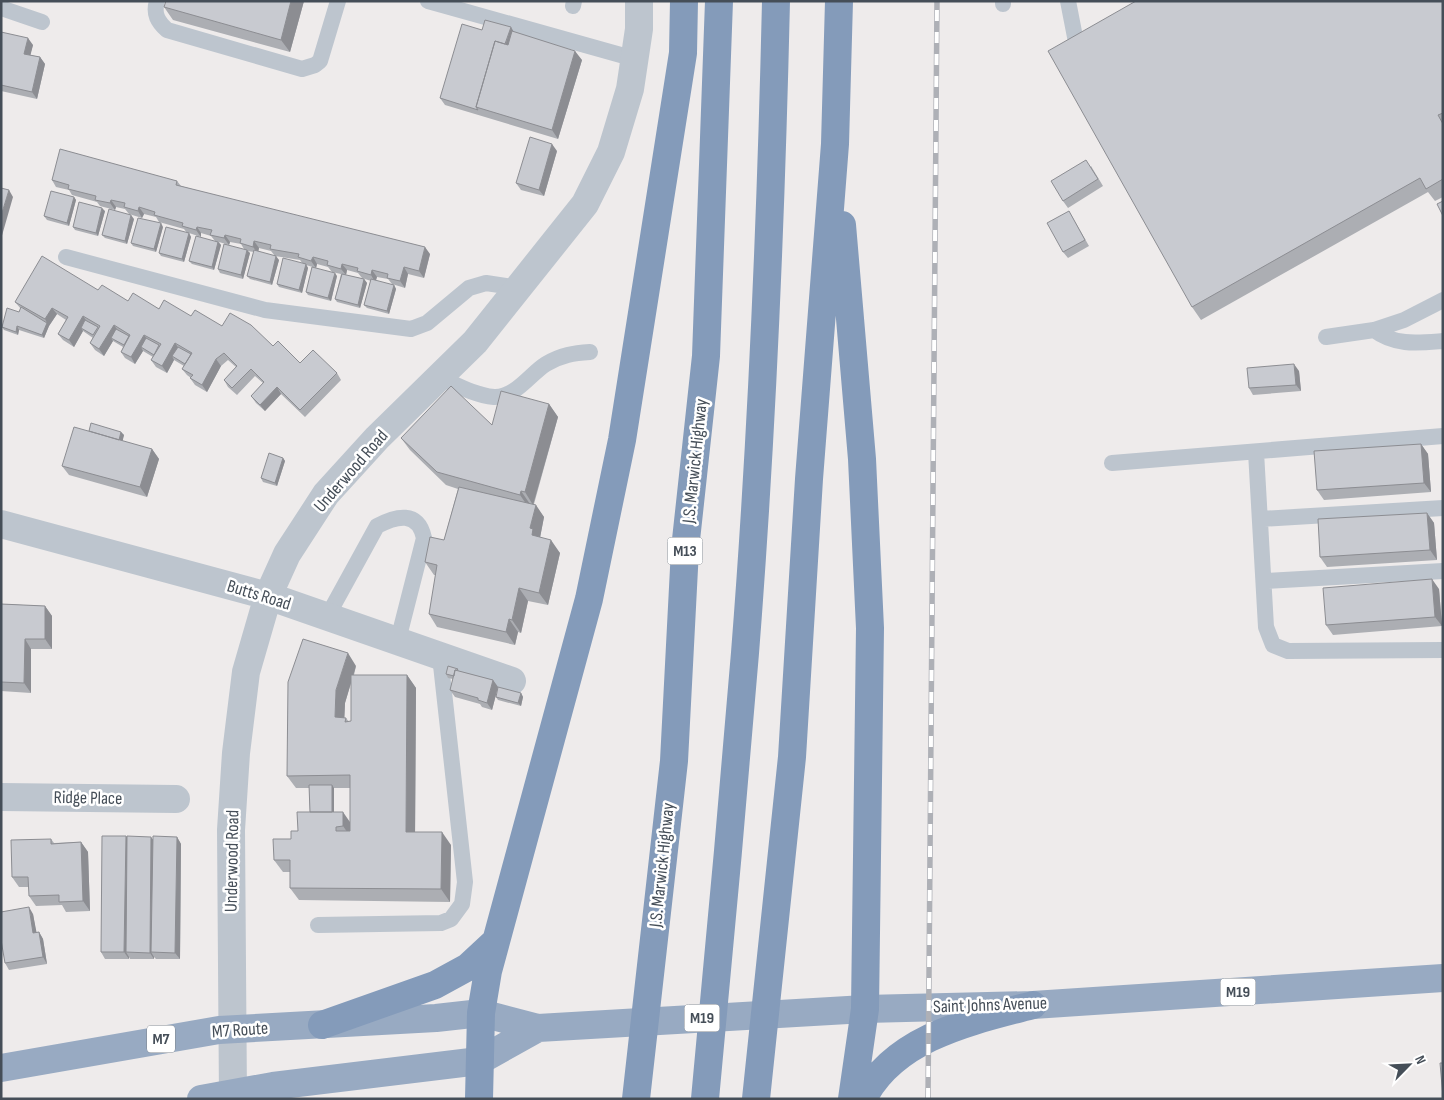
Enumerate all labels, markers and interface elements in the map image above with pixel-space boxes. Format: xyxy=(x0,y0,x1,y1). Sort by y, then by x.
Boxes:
street label: J.S. Marwick Highway xyxy=(678,398,712,525)
street label: Underwood Road xyxy=(310,426,392,516)
road number: M13 xyxy=(668,538,702,564)
street label: Butts Road xyxy=(225,575,293,615)
street label: Ridge Place xyxy=(54,787,122,809)
street label: J.S. Marwick Highway xyxy=(645,802,679,929)
street label: Underwood Road xyxy=(221,810,243,912)
road number: M19 xyxy=(1220,979,1256,1006)
street label: Saint Johns Avenue xyxy=(933,993,1047,1017)
road number: M19 xyxy=(684,1004,720,1032)
street label: M7 Route xyxy=(211,1018,269,1042)
road number: M7 xyxy=(147,1026,175,1052)
north arrow xyxy=(1384,1040,1434,1090)
text: N xyxy=(1411,1053,1430,1067)

